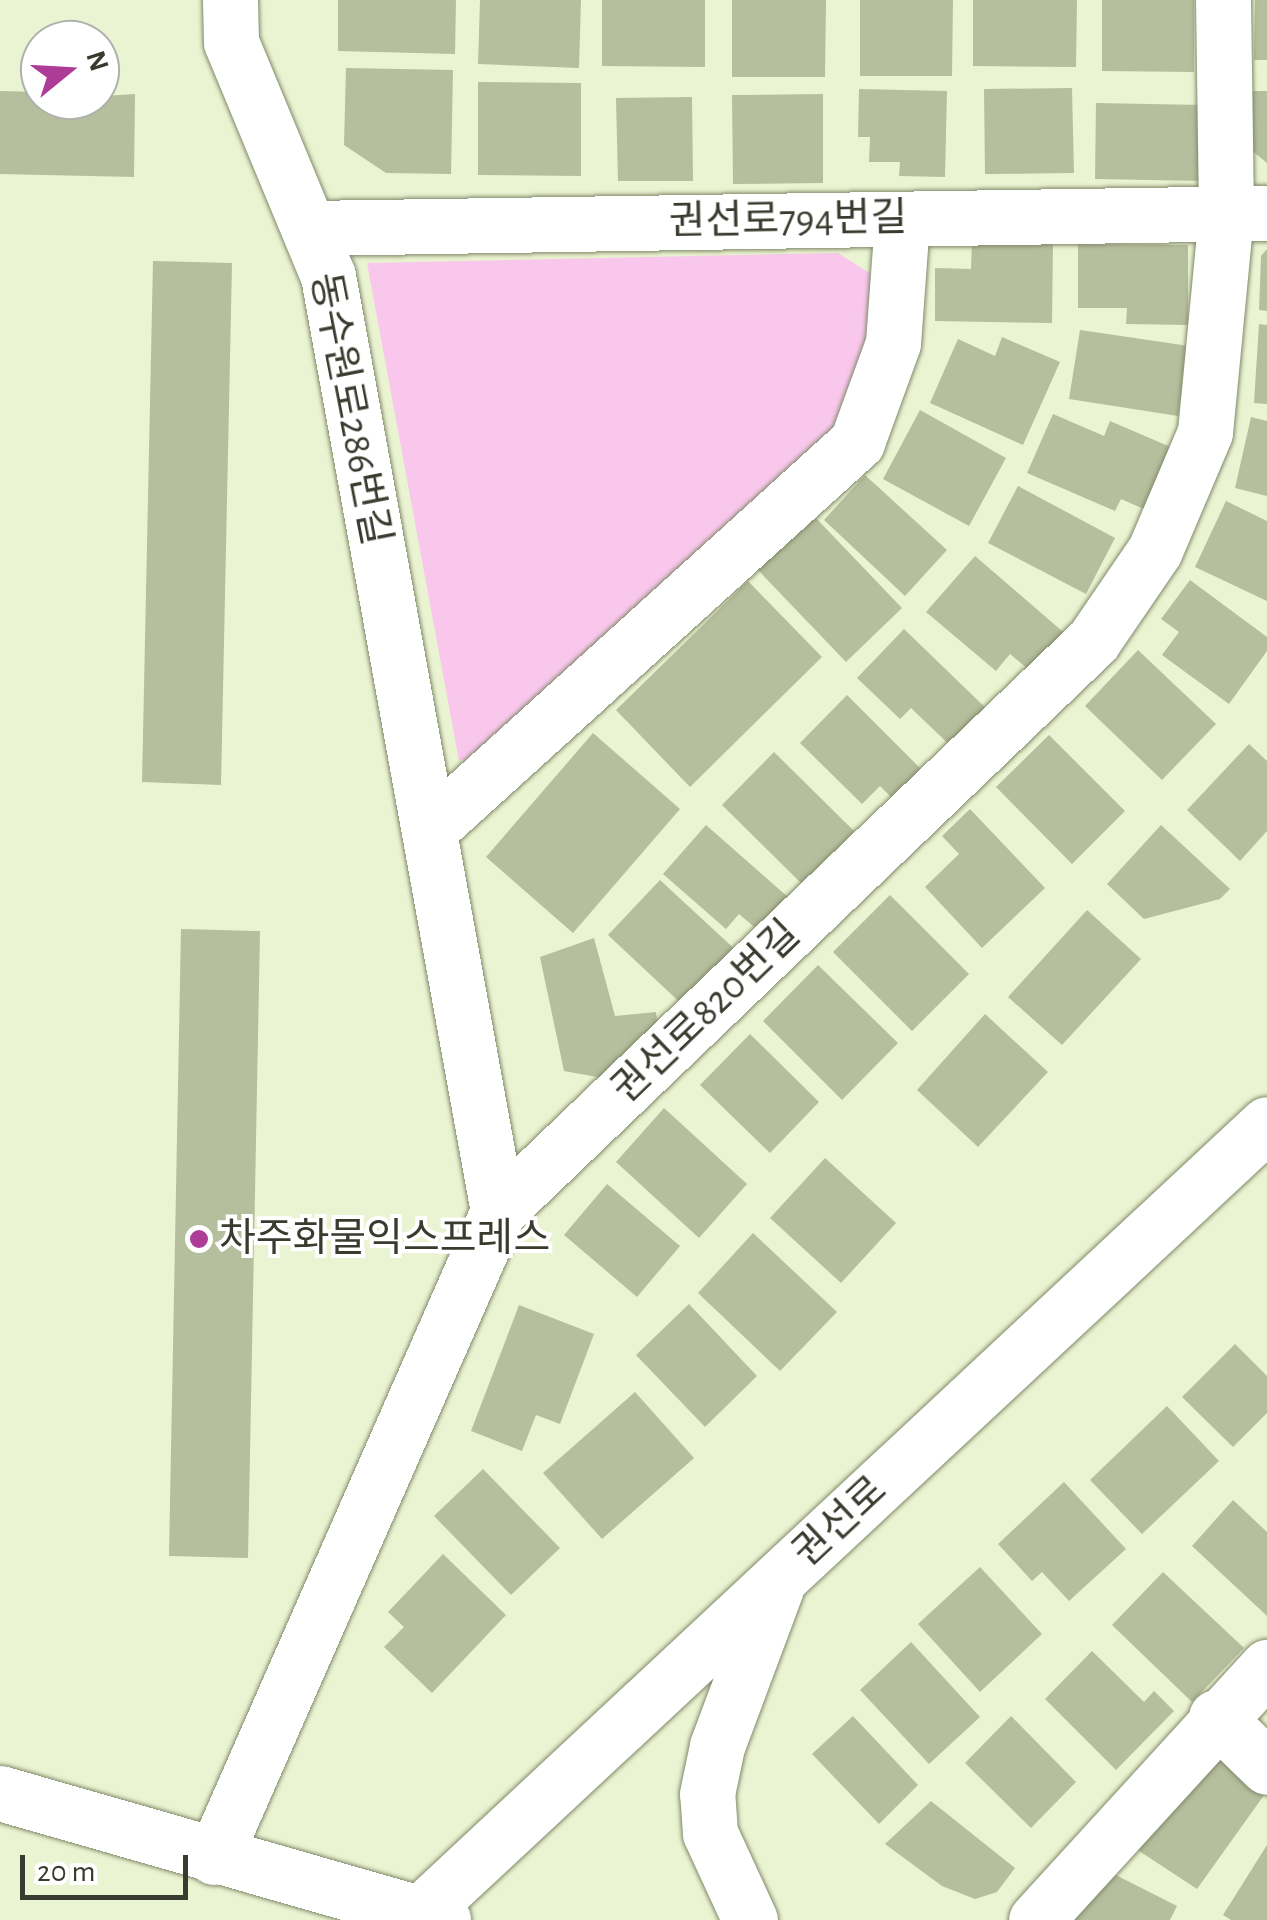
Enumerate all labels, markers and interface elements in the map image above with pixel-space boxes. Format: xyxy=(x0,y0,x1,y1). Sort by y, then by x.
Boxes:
north arrow xyxy=(20,20,120,120)
text: N xyxy=(80,48,113,75)
street label: 권선로794번길 xyxy=(668,194,908,246)
street label: 동수원로286번길 xyxy=(300,269,400,549)
street label: 권선로820번길 xyxy=(602,911,810,1113)
place label: 차주화물익스프레스 xyxy=(219,1215,550,1263)
marker: 차주화물익스프레스 xyxy=(188,1228,210,1250)
street label: 권선로 xyxy=(783,1467,897,1577)
scale bar xyxy=(25,1835,192,1897)
text: 20 m xyxy=(37,1857,95,1887)

